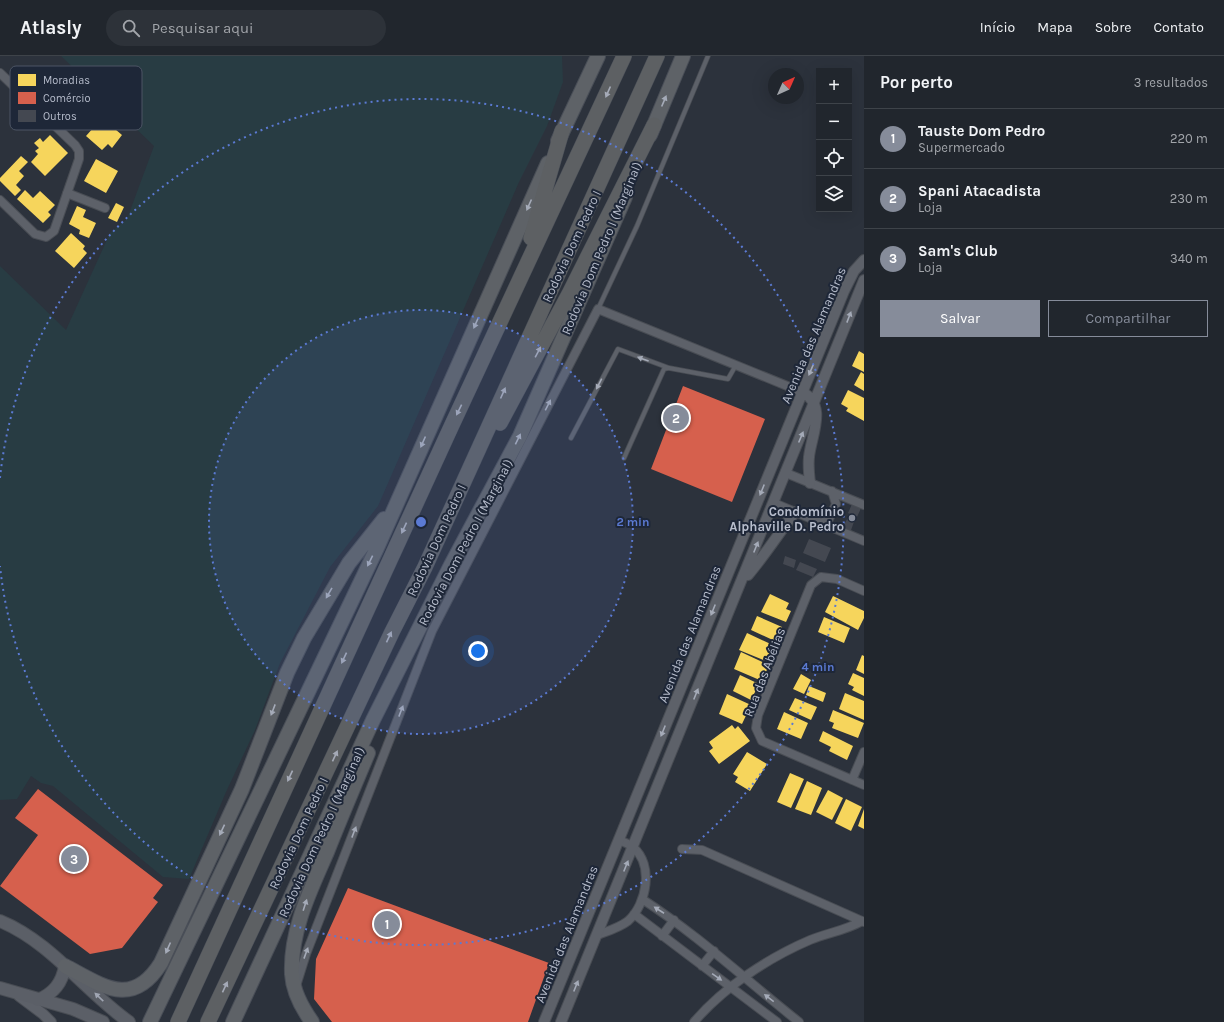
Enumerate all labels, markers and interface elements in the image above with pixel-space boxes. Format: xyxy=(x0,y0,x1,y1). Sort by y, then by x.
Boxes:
search box xyxy=(106,10,386,46)
text: Atlasly xyxy=(20,17,82,39)
icon: search xyxy=(120,17,142,39)
text: Pesquisar aqui xyxy=(152,19,254,37)
text: Início xyxy=(980,19,1015,36)
text: Mapa xyxy=(1037,19,1073,36)
text: Sobre xyxy=(1095,19,1131,36)
text: Contato xyxy=(1153,19,1204,36)
legend xyxy=(10,66,142,130)
north arrow xyxy=(768,68,804,104)
map controls xyxy=(816,68,852,212)
button: + xyxy=(816,68,852,104)
text: Por perto xyxy=(880,72,953,92)
text: Moradias xyxy=(43,74,90,87)
text: 3 resultados xyxy=(1134,75,1208,90)
one-way arrow xyxy=(605,86,611,97)
text: Comércio xyxy=(43,92,91,105)
one-way arrow xyxy=(661,95,667,107)
button: − xyxy=(816,104,852,140)
text: Outros xyxy=(43,110,77,123)
text: Tauste Dom Pedro xyxy=(918,122,1045,140)
text: 1 xyxy=(891,131,895,146)
text: 220 m xyxy=(1170,131,1208,146)
button: locate xyxy=(816,140,852,176)
text: Supermercado xyxy=(918,140,1005,155)
street label: Rodovia Dom Pedro I (Marginal) xyxy=(558,159,645,337)
button: layers xyxy=(816,176,852,212)
text: Spani Atacadista xyxy=(918,182,1041,200)
street label: Rodovia Dom Pedro I xyxy=(539,188,604,304)
text: 2 xyxy=(889,191,897,206)
text: 230 m xyxy=(1170,191,1208,206)
one-way arrow xyxy=(526,199,532,210)
text: Loja xyxy=(918,200,942,215)
text: Sam's Club xyxy=(918,242,998,260)
text: 3 xyxy=(889,251,897,266)
text: 340 m xyxy=(1170,251,1208,266)
text: Loja xyxy=(918,260,942,275)
street label: Avenida das Alamandras xyxy=(778,265,849,406)
button: Salvar xyxy=(880,300,1040,337)
button: Compartilhar xyxy=(1048,300,1208,337)
one-way arrow xyxy=(847,310,853,322)
one-way arrow xyxy=(473,318,479,329)
one-way arrow xyxy=(534,346,541,358)
one-way arrow xyxy=(637,355,649,361)
one-way arrow xyxy=(808,364,814,376)
one-way arrow xyxy=(596,378,603,390)
one-way arrow xyxy=(500,387,506,399)
one-way arrow xyxy=(545,399,551,410)
pin: 2 xyxy=(663,403,689,433)
one-way arrow xyxy=(456,404,462,415)
one-way arrow xyxy=(798,431,804,443)
one-way arrow xyxy=(515,433,521,445)
one-way arrow xyxy=(420,437,426,449)
street label: Rodovia Dom Pedro I (Marginal) xyxy=(415,456,516,628)
street label: Rodovia Dom Pedro I xyxy=(404,482,469,598)
one-way arrow xyxy=(759,485,765,496)
place label: Condomínio Alphaville D. Pedro xyxy=(729,504,844,534)
marker: Condomínio Alphaville D. Pedro xyxy=(847,513,857,523)
centre of rings xyxy=(414,515,428,529)
text: 2 min xyxy=(616,515,650,529)
one-way arrow xyxy=(401,522,407,534)
one-way arrow xyxy=(753,542,759,553)
one-way arrow xyxy=(367,555,373,567)
street label: Avenida das Alamandras xyxy=(655,563,724,705)
one-way arrow xyxy=(326,588,333,599)
one-way arrow xyxy=(709,605,715,617)
street label: Rua das Abélias xyxy=(741,625,788,719)
one-way arrow xyxy=(386,632,392,643)
your location xyxy=(468,641,488,661)
one-way arrow xyxy=(341,653,347,664)
text: 4 min xyxy=(802,660,834,674)
one-way arrow xyxy=(693,688,699,699)
one-way arrow xyxy=(399,704,405,716)
one-way arrow xyxy=(269,705,275,717)
one-way arrow xyxy=(660,725,666,737)
street label: Rodovia Dom Pedro I (Marginal) xyxy=(275,744,367,920)
one-way arrow xyxy=(332,750,338,761)
one-way arrow xyxy=(287,771,293,782)
street label: Rodovia Dom Pedro I xyxy=(265,775,331,891)
one-way arrow xyxy=(219,824,225,836)
one-way arrow xyxy=(352,826,358,838)
pin: 3 xyxy=(61,844,87,874)
one-way arrow xyxy=(623,859,629,871)
street label: Avenida das Alamandras xyxy=(532,863,601,1005)
one-way arrow xyxy=(302,899,308,911)
one-way arrow xyxy=(654,906,664,914)
pin: 1 xyxy=(374,909,400,939)
one-way arrow xyxy=(165,943,171,954)
one-way arrow xyxy=(304,946,310,958)
one-way arrow xyxy=(712,973,723,981)
one-way arrow xyxy=(574,979,580,991)
one-way arrow xyxy=(222,981,228,992)
one-way arrow xyxy=(94,993,104,1002)
one-way arrow xyxy=(763,994,774,1002)

